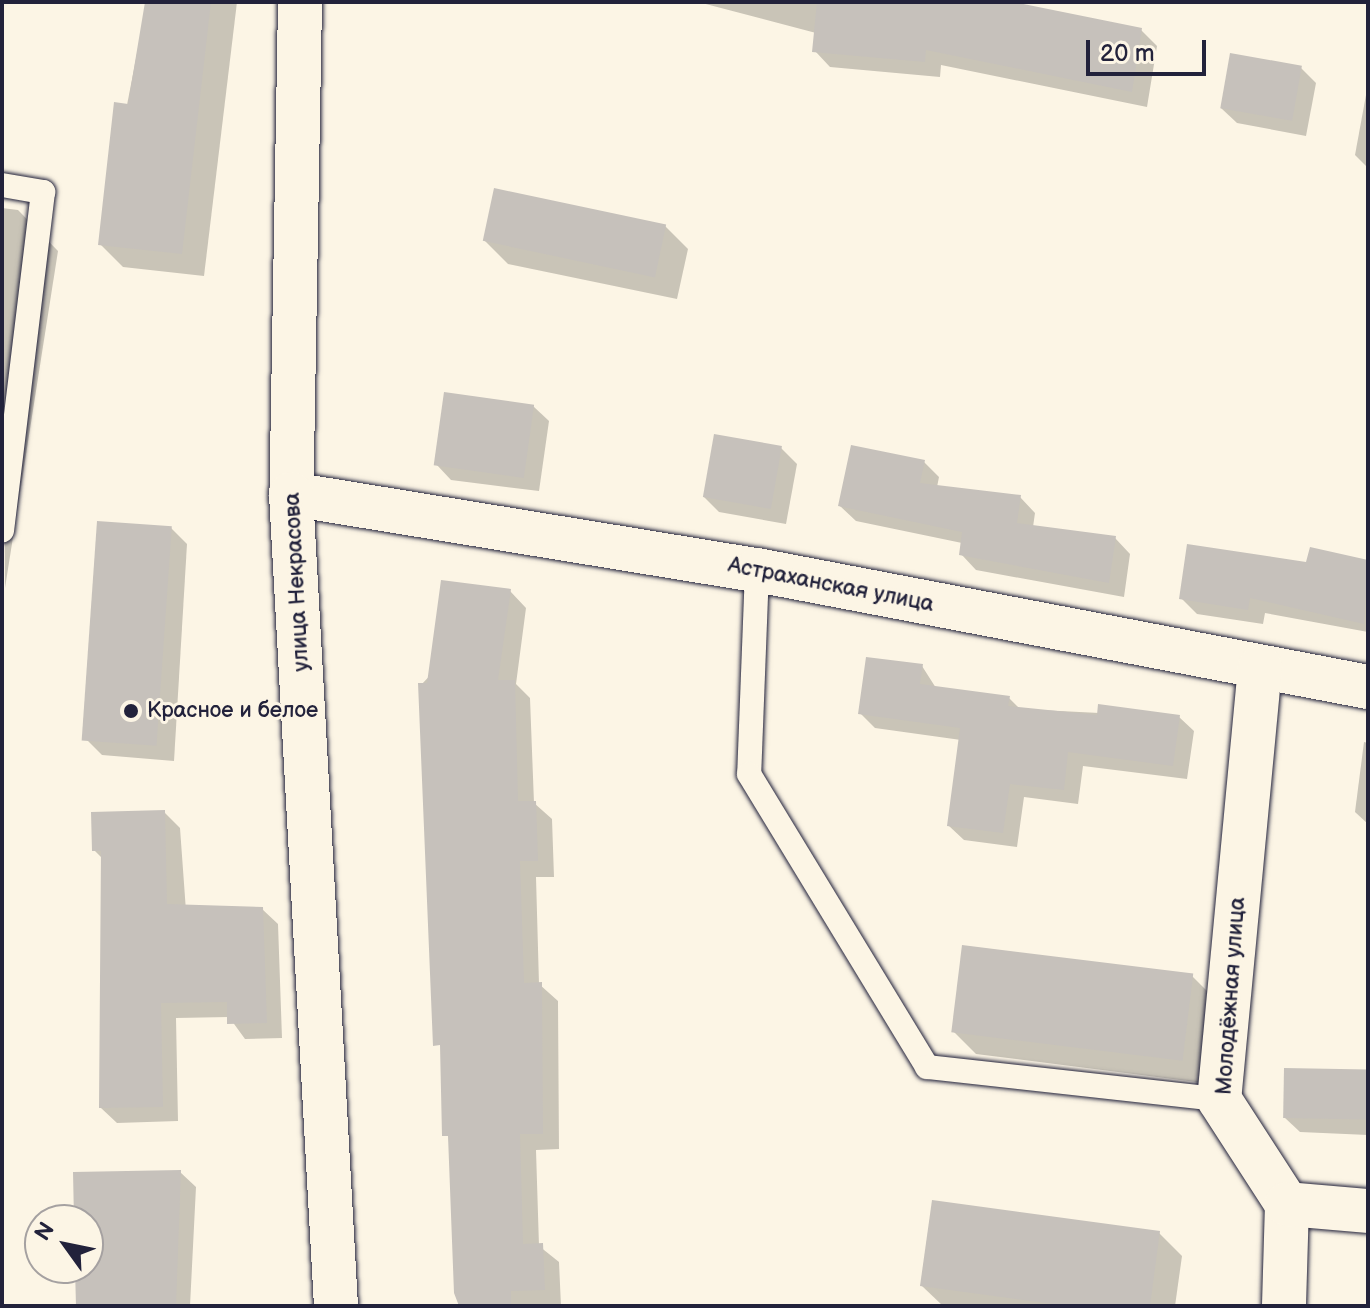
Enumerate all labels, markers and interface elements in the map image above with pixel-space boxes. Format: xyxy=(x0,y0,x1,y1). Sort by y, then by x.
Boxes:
scale bar xyxy=(1090,24,1210,74)
text: 20 m xyxy=(1100,39,1155,68)
street label: улица Некрасова xyxy=(279,492,315,672)
street label: Астраханская улица xyxy=(726,552,936,618)
place label: Красное и белое xyxy=(147,698,318,724)
marker: Красное и белое xyxy=(122,702,140,720)
street label: Молодёжная улица xyxy=(1211,896,1251,1096)
north arrow xyxy=(24,1204,104,1284)
text: N xyxy=(29,1217,61,1246)

